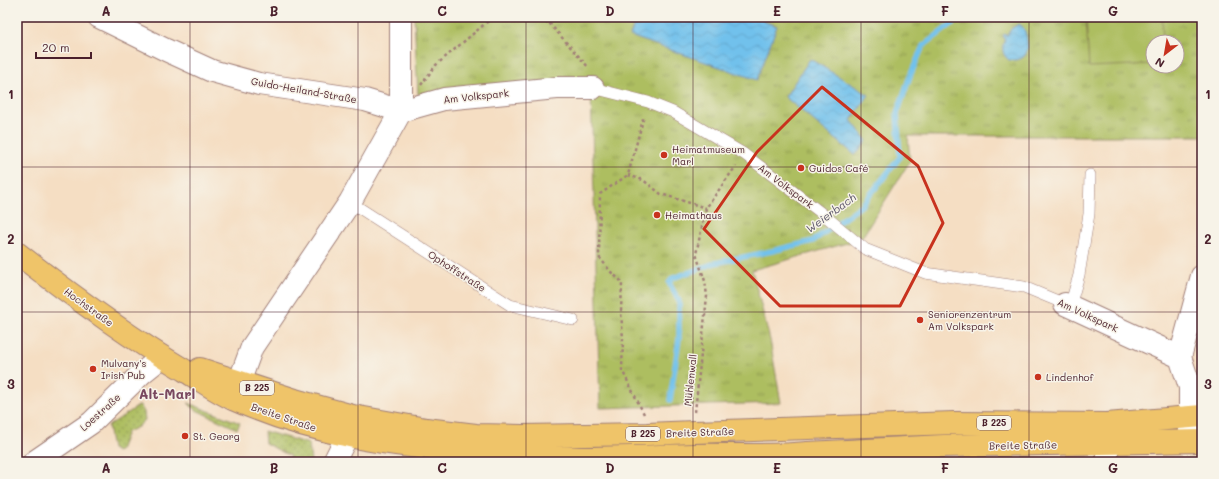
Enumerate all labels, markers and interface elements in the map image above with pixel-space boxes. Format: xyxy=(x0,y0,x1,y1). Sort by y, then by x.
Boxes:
text: A xyxy=(101,2,111,19)
text: B xyxy=(270,2,279,19)
text: C xyxy=(437,2,447,19)
text: D xyxy=(605,2,615,19)
text: E xyxy=(773,2,781,19)
text: F xyxy=(941,2,949,19)
text: G xyxy=(1108,2,1118,19)
scale bar xyxy=(36,34,91,60)
north arrow xyxy=(1145,34,1185,74)
text: 20 m xyxy=(42,39,70,55)
text: N xyxy=(1152,54,1167,72)
street label: Guido-Heiland-Straße xyxy=(250,74,358,106)
text: 1 xyxy=(8,85,14,102)
text: 1 xyxy=(1205,85,1211,102)
street label: Am Volkspark xyxy=(443,86,509,106)
place label: Heimatmuseum Marl xyxy=(672,142,745,168)
marker: Heimatmuseum Marl xyxy=(659,150,669,160)
street label: Am Volkspark xyxy=(755,161,817,211)
place label: Guidos Café xyxy=(809,161,868,175)
marker: Guidos Café xyxy=(796,163,806,173)
water label: Weierbach xyxy=(803,189,859,236)
place label: Heimathaus xyxy=(665,208,722,222)
marker: Heimathaus xyxy=(652,210,662,220)
text: 2 xyxy=(7,230,15,247)
text: 2 xyxy=(1204,230,1212,247)
street label: Ophoffstraße xyxy=(425,247,489,295)
street label: Hochstraße xyxy=(62,284,116,330)
street label: Am Volkspark xyxy=(1055,295,1121,335)
place label: Seniorenzentrum Am Volkspark xyxy=(928,307,1011,333)
marker: Seniorenzentrum Am Volkspark xyxy=(915,315,925,325)
street label: Mühlenwall xyxy=(680,353,700,407)
place label: Mulvany's Irish Pub xyxy=(101,356,146,382)
marker: Mulvany's Irish Pub xyxy=(88,364,98,374)
place label: Lindenhof xyxy=(1046,370,1095,384)
marker: Lindenhof xyxy=(1033,372,1043,382)
text: 3 xyxy=(7,375,15,392)
text: 3 xyxy=(1204,375,1212,392)
road number: B 225 xyxy=(240,381,274,395)
district label: Alt-Marl xyxy=(139,384,195,403)
street label: Loestraße xyxy=(77,390,123,434)
street label: Breite Straße xyxy=(250,399,318,435)
road number: B 225 xyxy=(977,416,1011,430)
street label: Breite Straße xyxy=(666,424,734,440)
road number: B 225 xyxy=(626,427,660,441)
place label: St. Georg xyxy=(193,429,240,443)
marker: St. Georg xyxy=(180,431,190,441)
street label: Breite Straße xyxy=(989,437,1057,453)
text: A xyxy=(101,459,111,476)
text: B xyxy=(270,459,279,476)
text: C xyxy=(437,459,447,476)
text: D xyxy=(605,459,615,476)
text: E xyxy=(773,459,781,476)
text: F xyxy=(941,459,949,476)
text: G xyxy=(1108,459,1118,476)

